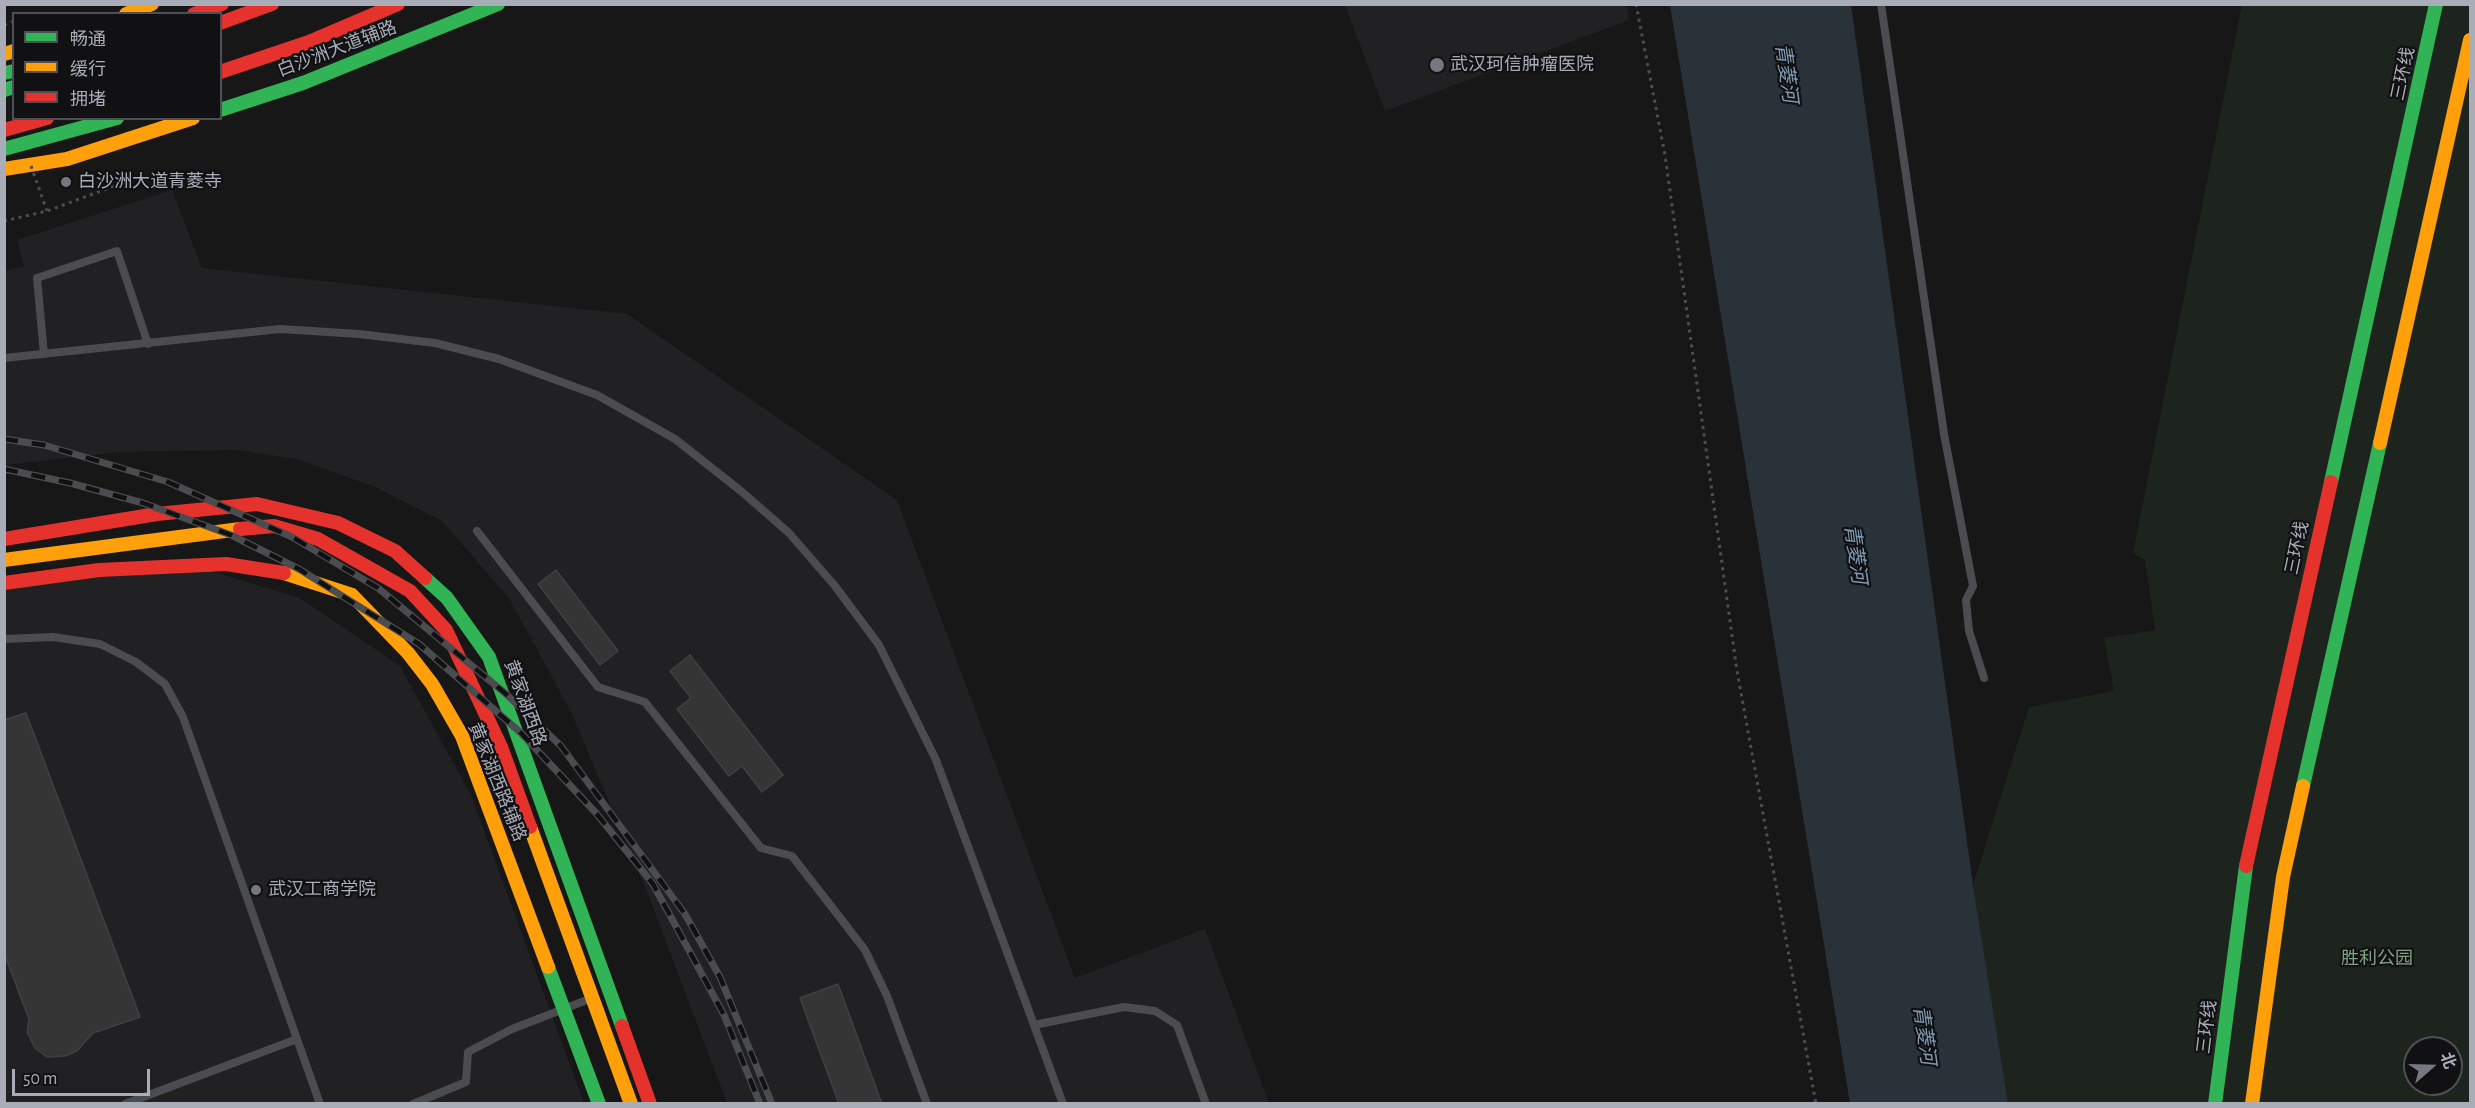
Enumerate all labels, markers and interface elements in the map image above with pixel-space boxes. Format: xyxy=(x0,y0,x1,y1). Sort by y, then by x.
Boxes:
legend xyxy=(12,12,222,120)
street label: 白沙洲大道辅路 xyxy=(274,16,400,82)
text: 畅通 xyxy=(70,31,106,49)
water label: 青菱河 xyxy=(1770,42,1802,104)
street label: 三环线 xyxy=(2387,45,2419,103)
place label: 武汉珂信肿瘤医院 xyxy=(1450,54,1594,76)
marker: 武汉珂信肿瘤医院 xyxy=(1428,56,1446,74)
text: 缓行 xyxy=(70,61,106,79)
text: 拥堵 xyxy=(70,91,106,109)
place label: 白沙洲大道青菱寺 xyxy=(78,171,222,193)
marker: 白沙洲大道青菱寺 xyxy=(59,175,73,189)
street label: 三环线 xyxy=(2281,519,2313,577)
water label: 青菱河 xyxy=(1839,523,1871,585)
street label: 黄家湖西路 xyxy=(499,657,551,749)
street label: 黄家湖西路辅路 xyxy=(463,720,531,844)
place label: 武汉工商学院 xyxy=(268,879,376,901)
marker: 武汉工商学院 xyxy=(249,883,263,897)
park label: 胜利公园 xyxy=(2341,948,2413,970)
street label: 三环线 xyxy=(2193,999,2221,1055)
water label: 青菱河 xyxy=(1908,1004,1940,1066)
north arrow xyxy=(2403,1036,2463,1096)
text: 北 xyxy=(2438,1050,2458,1071)
scale bar xyxy=(15,1057,153,1095)
text: 50 m xyxy=(23,1070,57,1088)

